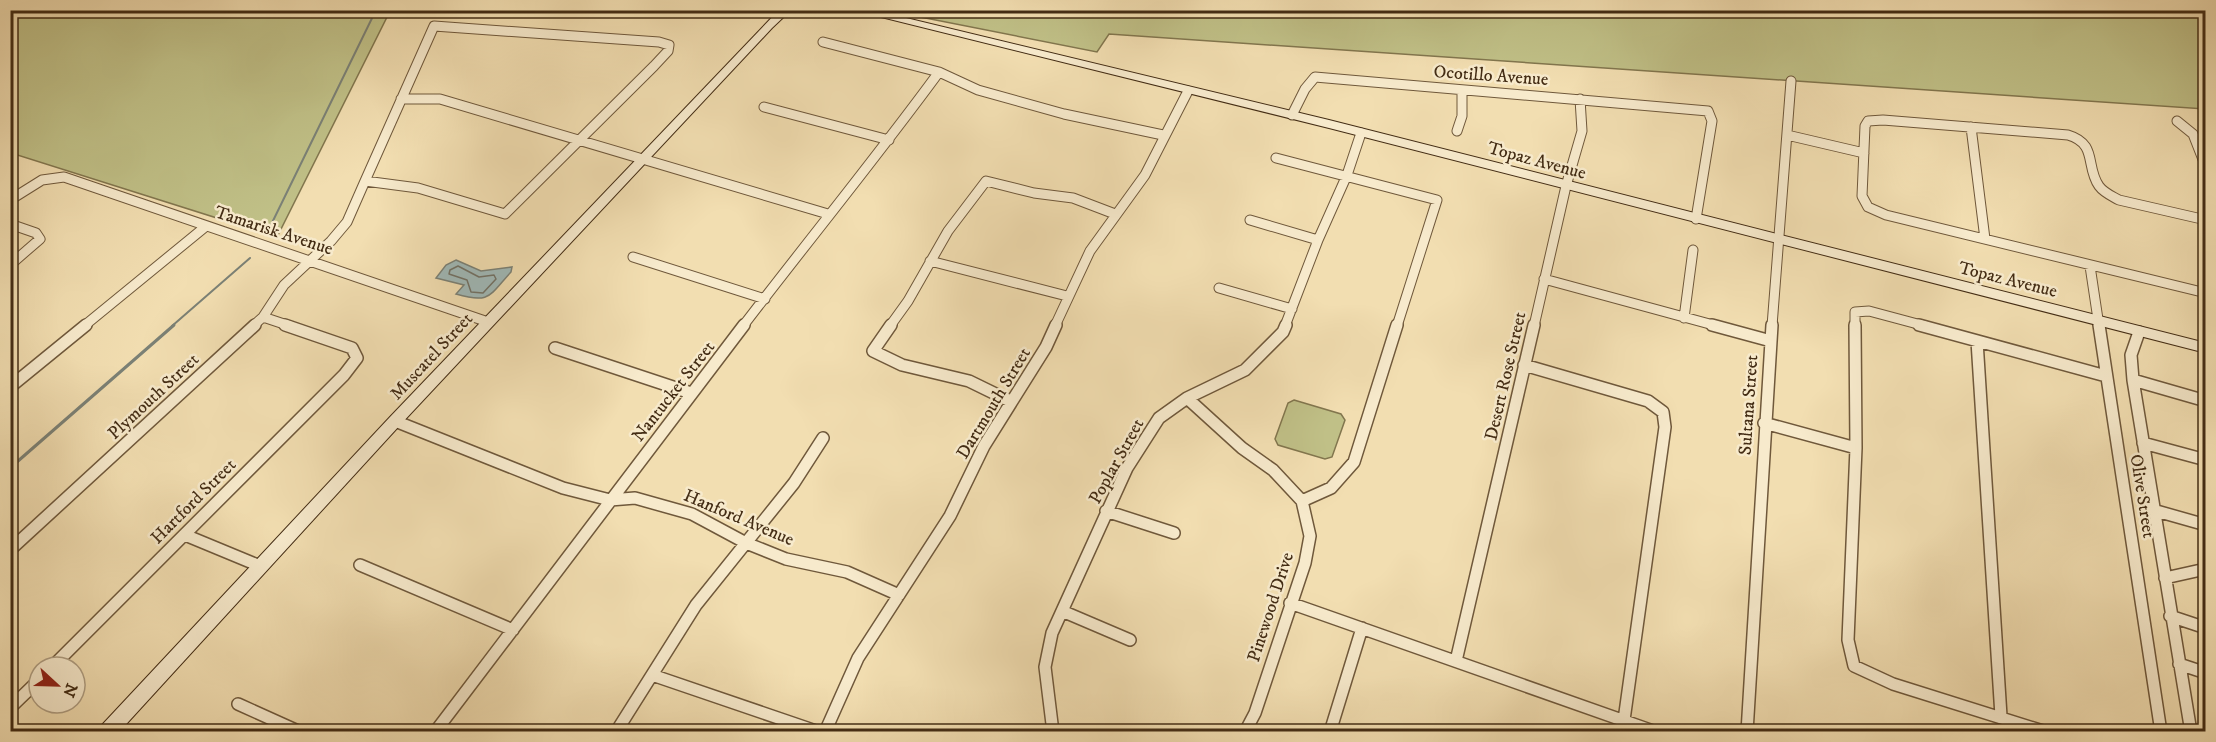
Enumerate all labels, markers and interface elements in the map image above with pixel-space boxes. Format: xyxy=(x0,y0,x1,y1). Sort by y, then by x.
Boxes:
street label: Ocotillo Avenue xyxy=(1433,61,1549,91)
street label: Topaz Avenue xyxy=(1485,137,1588,185)
street label: Tamarisk Avenue xyxy=(212,202,336,260)
street label: Topaz Avenue xyxy=(1956,257,2059,303)
street label: Muscatel Street xyxy=(386,308,478,405)
street label: Desert Rose Street xyxy=(1480,310,1532,443)
street label: Nantucket Street xyxy=(628,337,720,446)
street label: Dartmouth Street xyxy=(952,344,1036,463)
street label: Plymouth Street xyxy=(104,349,204,445)
street label: Sultana Street xyxy=(1735,354,1763,456)
street label: Poplar Street xyxy=(1084,415,1149,508)
street label: Olive Street xyxy=(2125,453,2160,540)
street label: Hartford Street xyxy=(146,454,241,549)
street label: Hanford Avenue xyxy=(680,485,797,551)
street label: Pinewood Drive xyxy=(1243,550,1299,665)
north arrow xyxy=(27,655,87,715)
text: N xyxy=(58,680,82,700)

